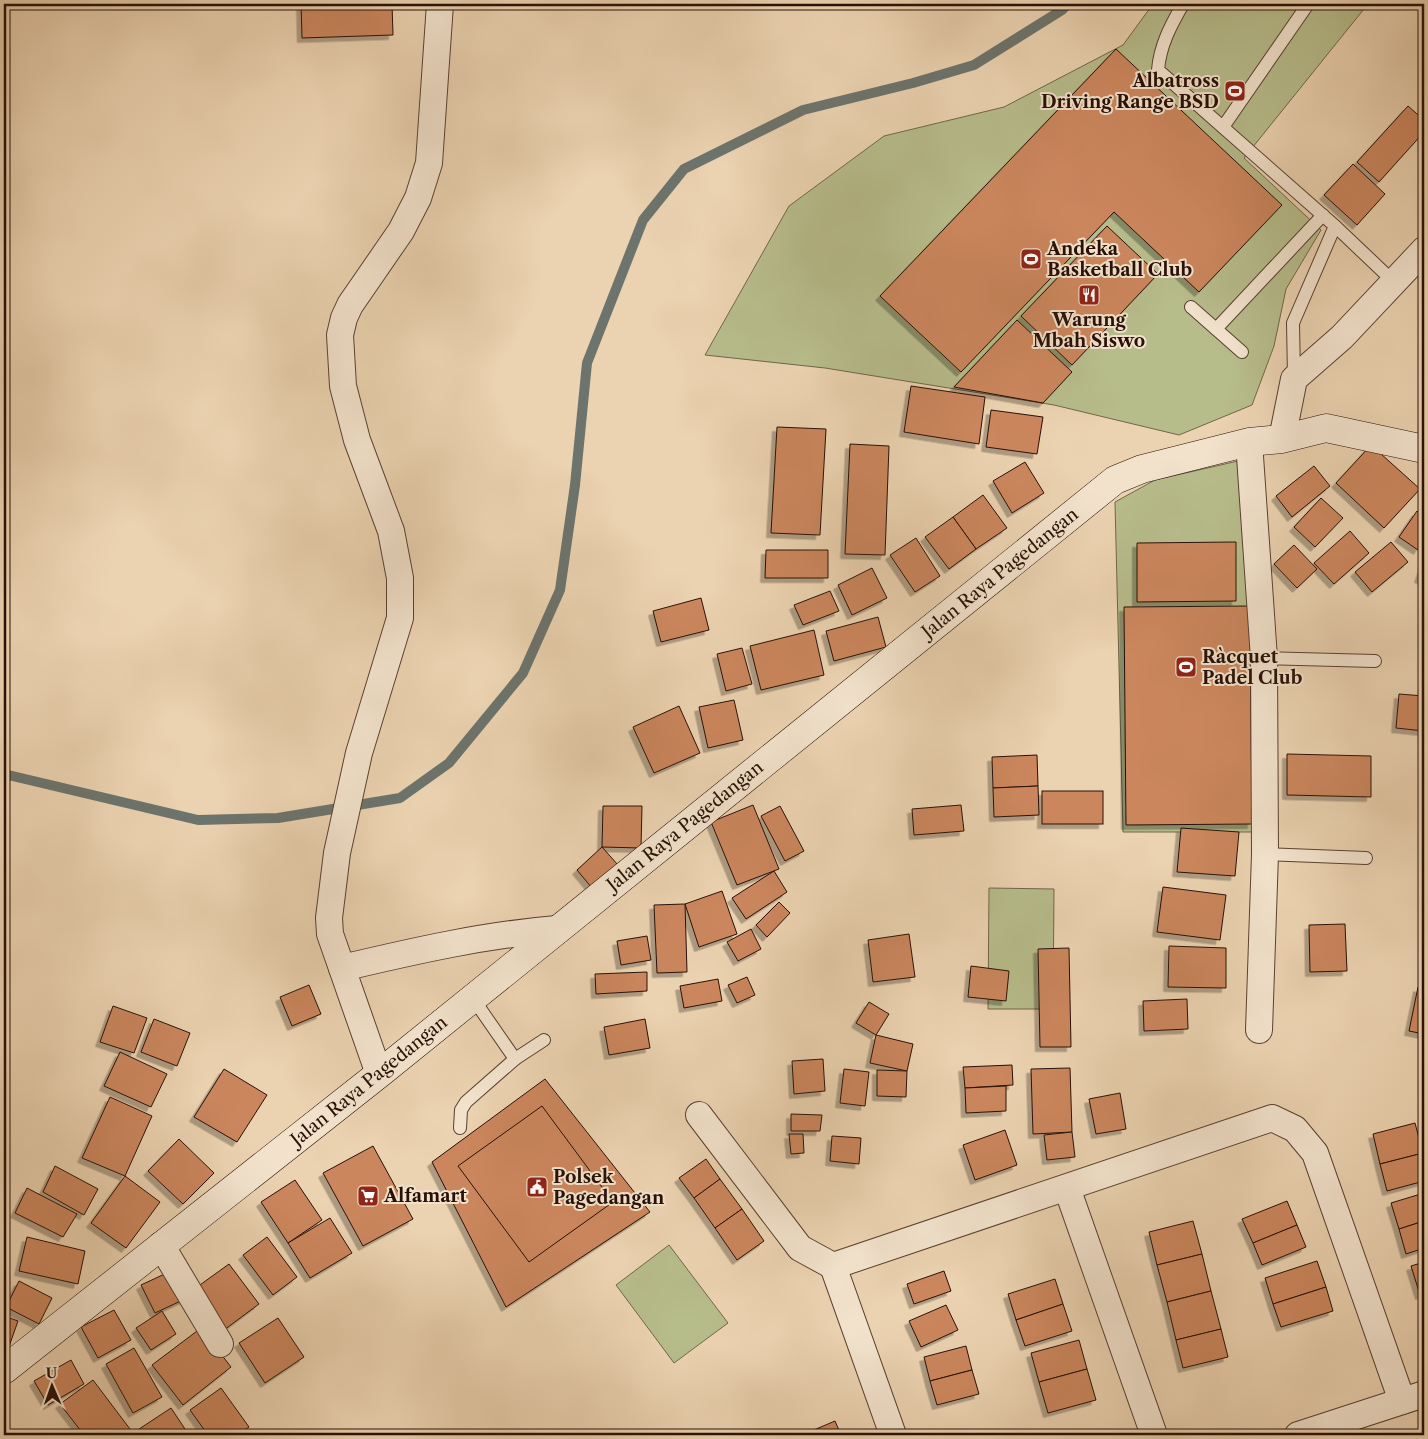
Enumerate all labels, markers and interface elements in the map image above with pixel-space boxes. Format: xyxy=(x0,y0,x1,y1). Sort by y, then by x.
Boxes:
place label: Albatross Driving Range BSD xyxy=(1041,70,1219,113)
sports icon: Albatross Driving Range BSD xyxy=(1223,79,1247,103)
place label: Andeka Basketball Club xyxy=(1046,238,1193,281)
sports icon: Andeka Basketball Club xyxy=(1019,247,1043,271)
restaurant icon: Warung Mbah Siswo xyxy=(1077,283,1101,307)
place label: Warung Mbah Siswo xyxy=(1033,309,1145,352)
street label: Jalan Raya Pagedangan xyxy=(915,503,1083,645)
place label: Ràcquet Padel Club xyxy=(1202,646,1303,689)
sports icon: Ràcquet Padel Club xyxy=(1174,655,1198,679)
street label: Jalan Raya Pagedangan xyxy=(600,756,768,898)
street label: Jalan Raya Pagedangan xyxy=(284,1011,452,1153)
place label: Polsek Pagedangan xyxy=(553,1166,665,1209)
public building icon: Polsek Pagedangan xyxy=(525,1175,549,1199)
supermarket icon: Alfamart xyxy=(356,1184,380,1208)
place label: Alfamart xyxy=(383,1185,467,1207)
north arrow xyxy=(28,1362,78,1412)
text: U xyxy=(46,1364,58,1382)

